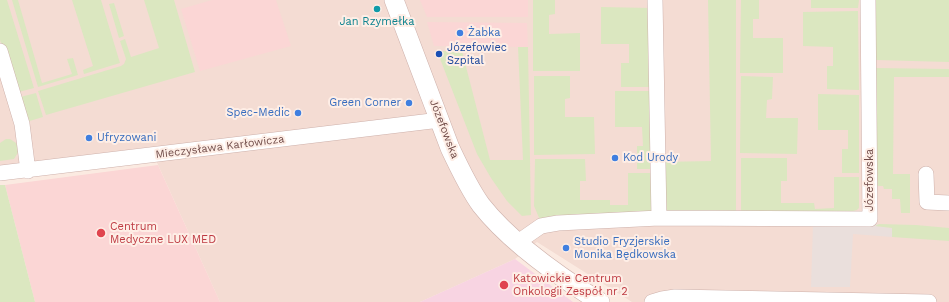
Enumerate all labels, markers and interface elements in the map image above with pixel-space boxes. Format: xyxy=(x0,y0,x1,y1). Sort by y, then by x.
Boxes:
marker: Jan Rzymełka xyxy=(372,4,382,14)
place label: Jan Rzymełka xyxy=(340,15,414,29)
place label: Żabka xyxy=(468,26,500,40)
marker: Żabka xyxy=(455,28,465,38)
place label: Józefowiec Szpital xyxy=(447,41,507,67)
marker: Józefowiec Szpital xyxy=(434,49,444,59)
place label: Green Corner xyxy=(329,96,401,110)
street label: Józefowska xyxy=(427,97,461,161)
marker: Green Corner xyxy=(404,98,414,108)
place label: Spec-Medic xyxy=(227,106,290,120)
marker: Spec-Medic xyxy=(293,108,303,118)
place label: Ufryzowani xyxy=(97,131,157,145)
marker: Ufryzowani xyxy=(84,133,94,143)
street label: Mieczysława Karłowicza xyxy=(155,133,285,161)
street label: Józefowska xyxy=(863,149,877,211)
place label: Kod Urody xyxy=(623,151,678,165)
marker: Kod Urody xyxy=(610,153,620,163)
place label: Centrum Medyczne LUX MED xyxy=(110,220,216,246)
marker: Centrum Medyczne LUX MED xyxy=(95,227,107,239)
place label: Studio Fryzjerskie Monika Będkowska xyxy=(574,235,676,261)
marker: Studio Fryzjerskie Monika Będkowska xyxy=(561,243,571,253)
place label: Katowickie Centrum Onkologii Zespół nr 2 xyxy=(513,272,628,298)
marker: Katowickie Centrum Onkologii Zespół nr 2 xyxy=(498,279,510,291)

